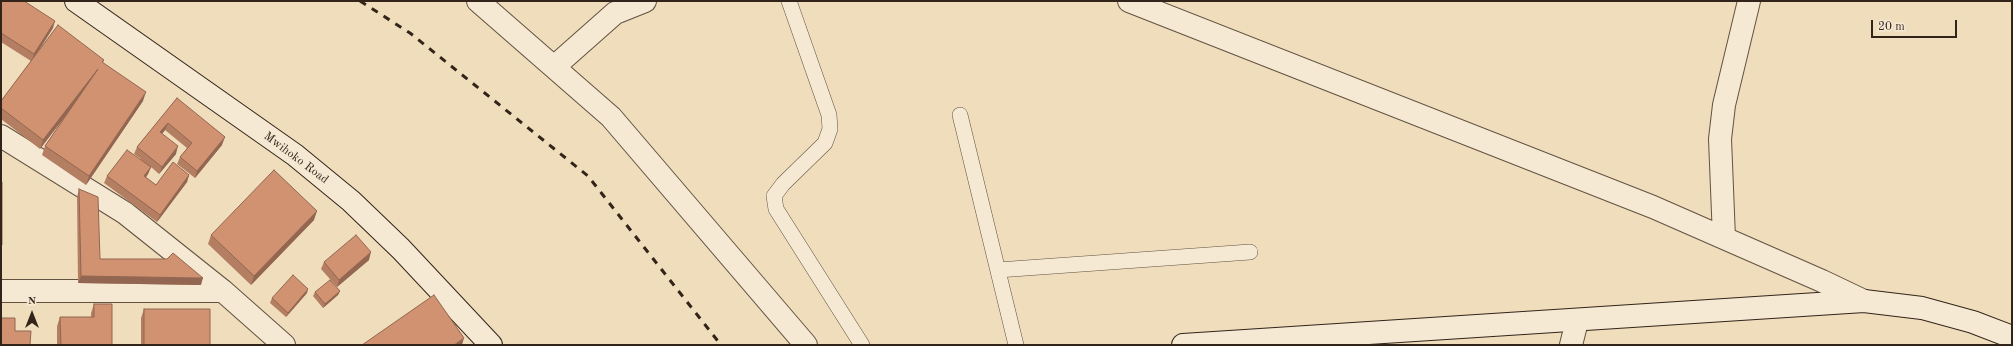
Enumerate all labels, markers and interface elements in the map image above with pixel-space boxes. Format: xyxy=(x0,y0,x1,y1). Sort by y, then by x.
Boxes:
scale bar xyxy=(1873,12,1959,38)
text: 20 m xyxy=(1878,21,1905,33)
street label: Mwihoko Road xyxy=(261,129,331,187)
north arrow xyxy=(12,294,52,334)
text: N xyxy=(28,296,36,307)

